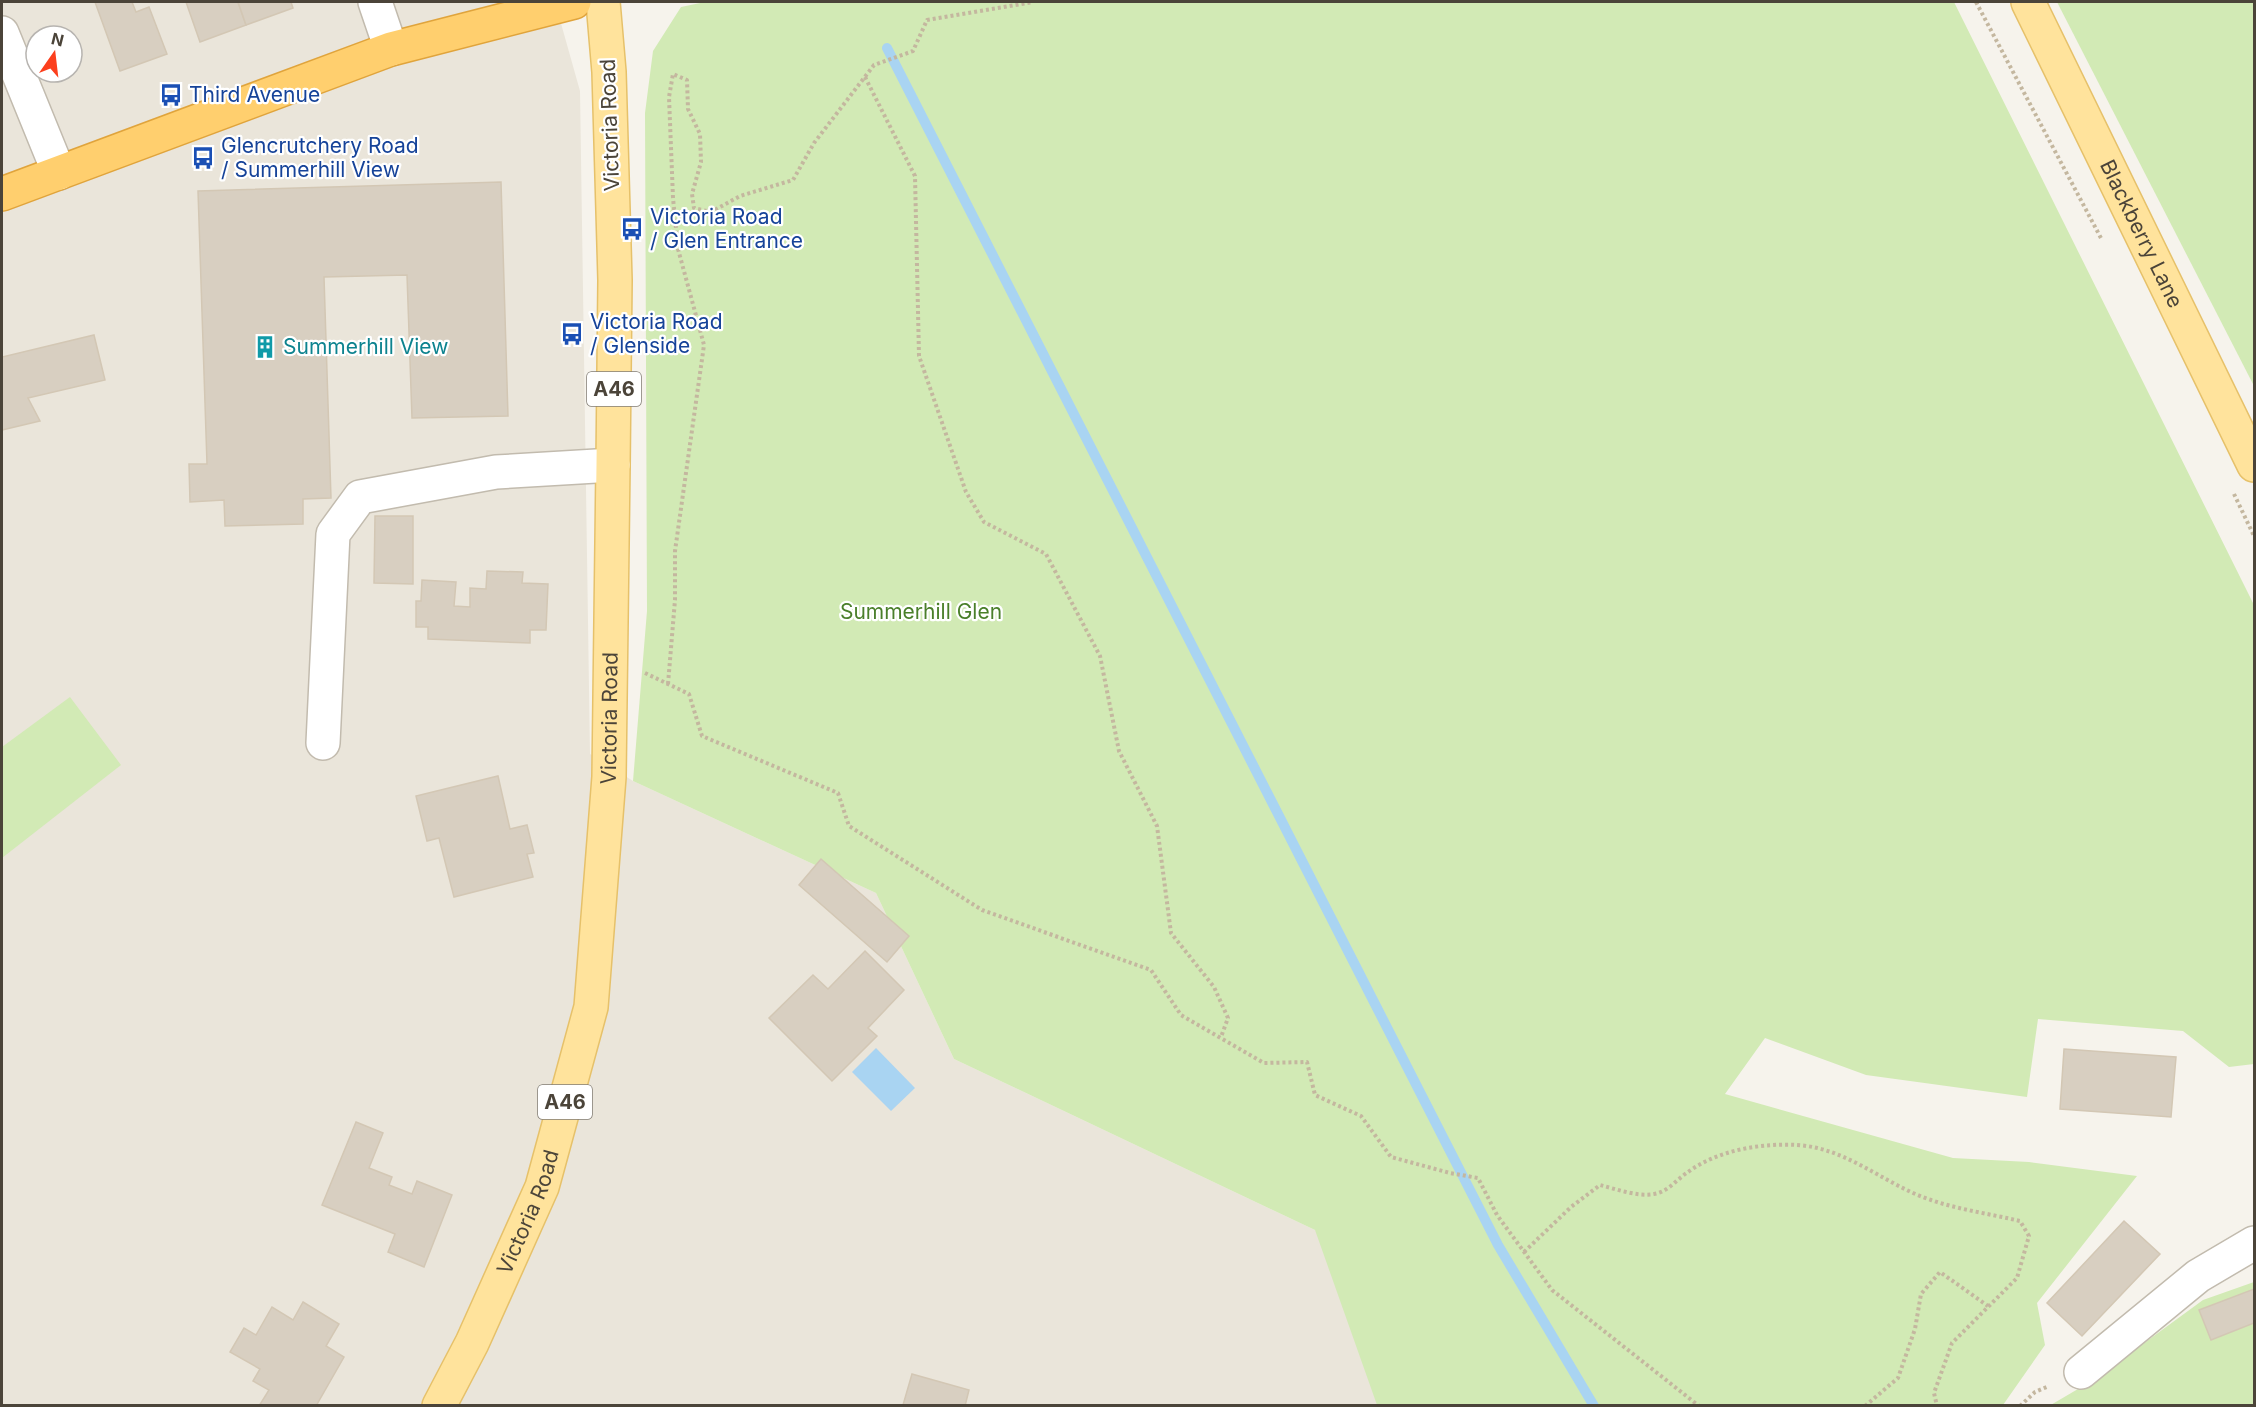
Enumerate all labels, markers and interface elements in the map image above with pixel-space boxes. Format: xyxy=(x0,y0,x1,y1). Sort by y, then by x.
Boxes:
north arrow xyxy=(24,24,84,84)
text: N xyxy=(49,28,66,51)
street label: Victoria Road xyxy=(595,58,624,192)
bus stop icon: Third Avenue xyxy=(158,82,184,108)
place label: Third Avenue xyxy=(189,82,320,107)
place label: Glencrutchery Road / Summerhill View xyxy=(221,133,419,182)
bus stop icon: Glencrutchery Road / Summerhill View xyxy=(190,145,216,171)
street label: Blackberry Lane xyxy=(2095,155,2188,312)
place label: Victoria Road / Glen Entrance xyxy=(650,204,803,253)
bus stop icon: Victoria Road / Glen Entrance xyxy=(619,216,645,242)
place label: Victoria Road / Glenside xyxy=(590,309,723,358)
bus stop icon: Victoria Road / Glenside xyxy=(559,321,585,347)
building icon: Summerhill View xyxy=(252,334,278,360)
place label: Summerhill View xyxy=(283,334,448,359)
road number: A46 xyxy=(587,372,641,406)
park label: Summerhill Glen xyxy=(840,599,1002,624)
street label: Victoria Road xyxy=(595,652,623,786)
road number: A46 xyxy=(538,1085,592,1119)
street label: Victoria Road xyxy=(491,1147,564,1278)

